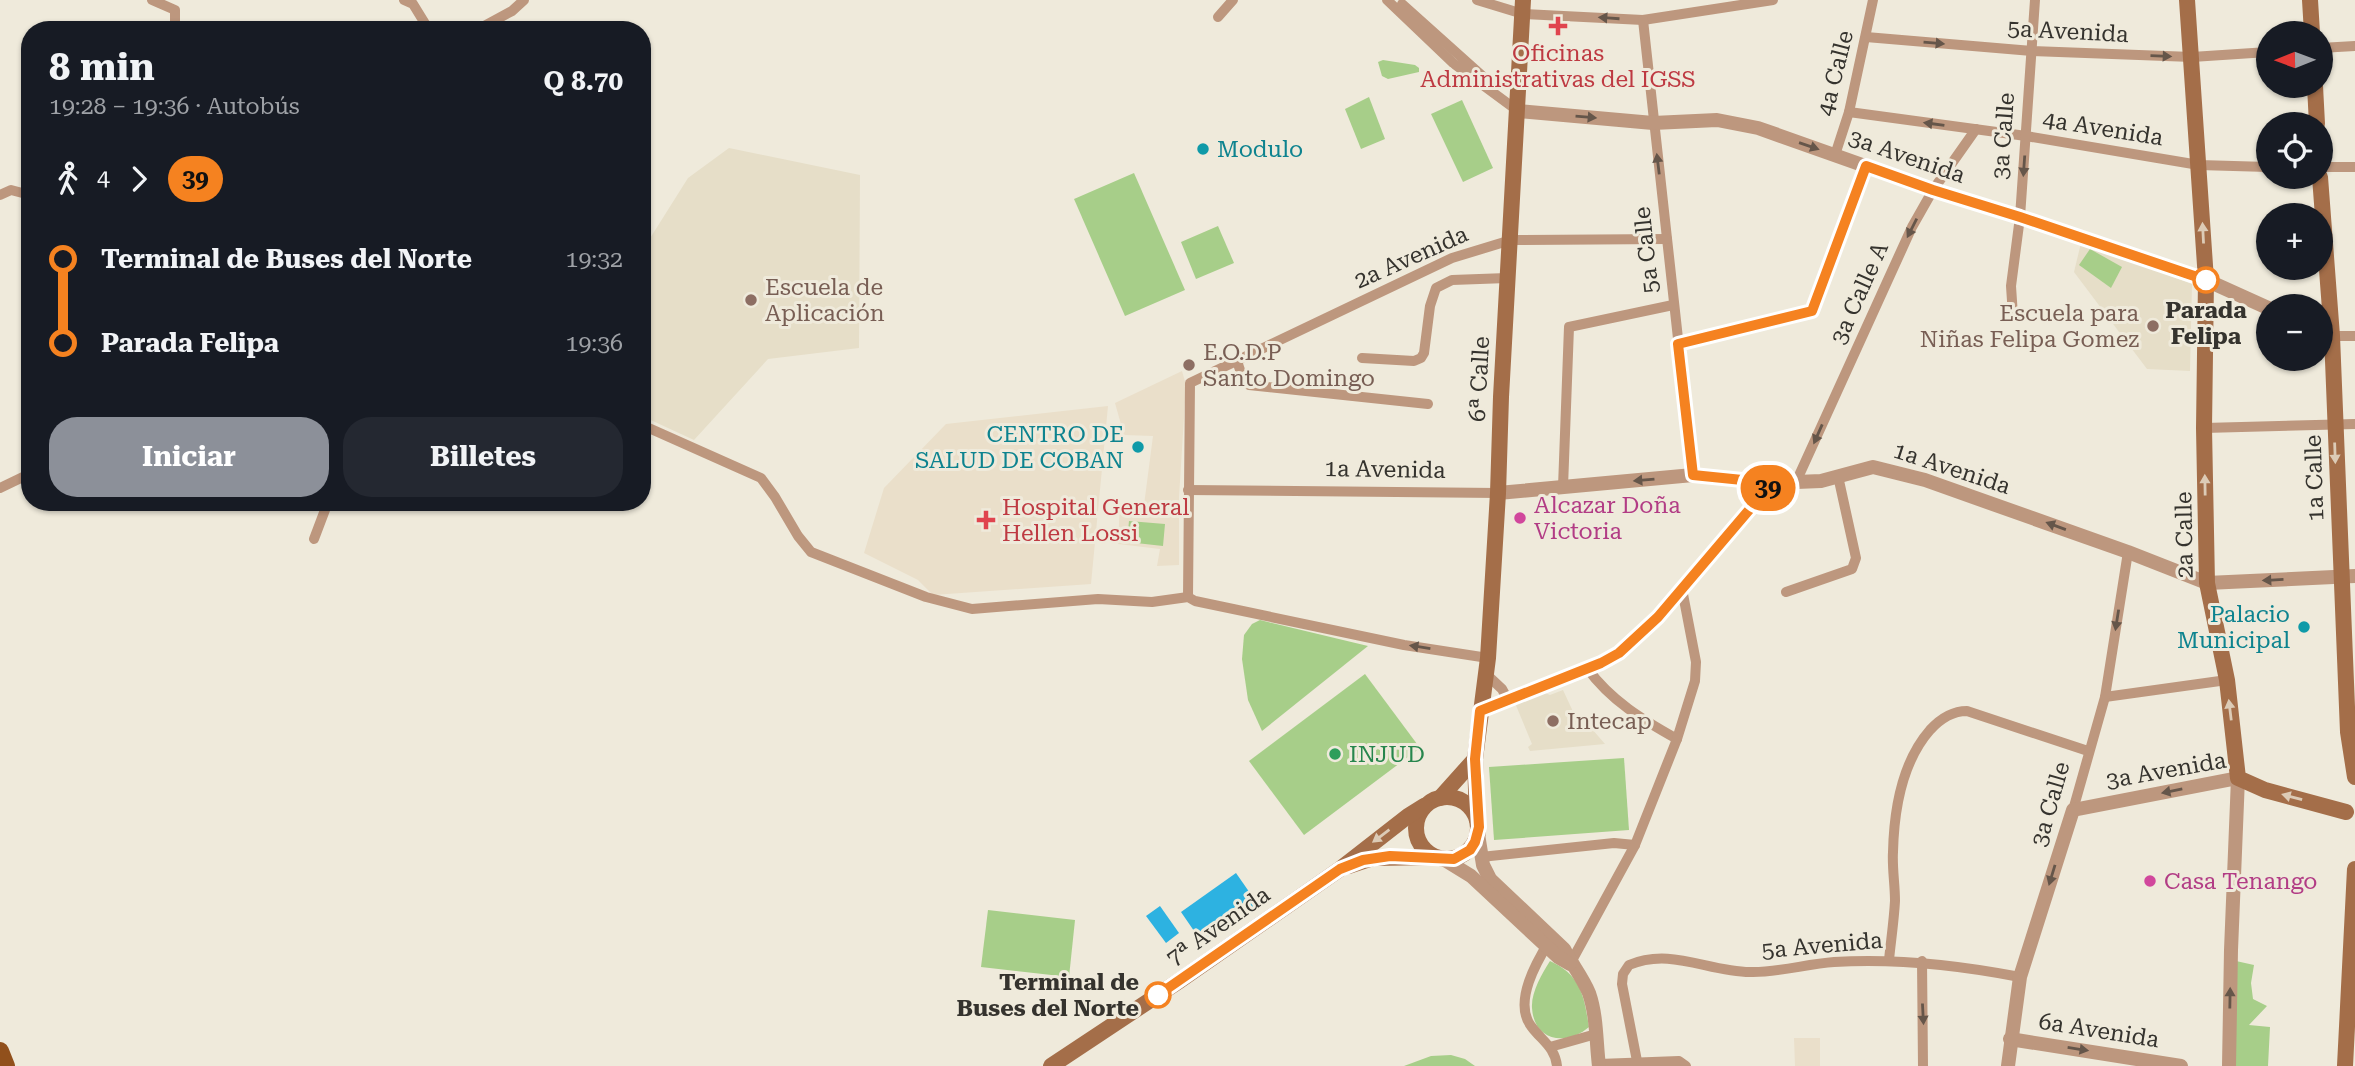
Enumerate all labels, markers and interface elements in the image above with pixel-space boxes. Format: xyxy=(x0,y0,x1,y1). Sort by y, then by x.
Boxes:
one-way arrow xyxy=(1597,12,1619,23)
street label: 5a Avenida xyxy=(2007,15,2130,48)
marker: Oficinas Administrativas del IGSS xyxy=(1548,16,1568,36)
north arrow xyxy=(2256,21,2333,98)
map controls xyxy=(2256,21,2333,371)
street label: 4a Calle xyxy=(1812,28,1859,119)
one-way arrow xyxy=(1923,38,1945,49)
place label: Oficinas Administrativas del IGSS xyxy=(1420,40,1696,93)
text: 8 min xyxy=(49,45,155,89)
one-way arrow xyxy=(2150,50,2172,62)
text: Q 8.70 xyxy=(544,66,623,96)
street label: 3a Calle xyxy=(1987,92,2020,180)
text: 19:28 – 19:36 · Autobús xyxy=(49,93,300,120)
street label: 4a Avenida xyxy=(2041,106,2166,151)
one-way arrow xyxy=(1575,112,1597,123)
button: locate xyxy=(2256,112,2333,189)
one-way arrow xyxy=(1922,118,1944,129)
street label: 3a Avenida xyxy=(1845,124,1969,189)
place label: Modulo xyxy=(1217,136,1303,163)
marker: Modulo xyxy=(1195,141,1211,157)
one-way arrow xyxy=(1799,141,1820,152)
one-way arrow xyxy=(1652,153,1663,175)
one-way arrow xyxy=(2018,155,2029,177)
icon: walk xyxy=(49,160,87,198)
icon: forward xyxy=(120,160,158,198)
text: 4 xyxy=(97,165,110,192)
text: 39 xyxy=(182,165,209,193)
button: + xyxy=(2256,203,2333,280)
street label: 5a Calle xyxy=(1629,205,1664,295)
one-way arrow xyxy=(1907,218,1918,238)
street label: 2a Avenida xyxy=(1350,220,1473,294)
one-way arrow xyxy=(2197,222,2208,244)
street label: 3a Calle A xyxy=(1825,238,1894,348)
text: Terminal de Buses del Norte xyxy=(101,244,472,274)
text: 19:32 xyxy=(566,246,623,273)
marker: Parada Felipa xyxy=(2193,267,2219,293)
place label: Escuela de Aplicación xyxy=(765,274,885,327)
marker: Escuela de Aplicación xyxy=(743,292,759,308)
button: − xyxy=(2256,294,2333,371)
place label: Parada Felipa xyxy=(2165,297,2247,350)
place label: Escuela para Niñas Felipa Gomez xyxy=(1920,300,2140,353)
marker: Escuela para Niñas Felipa Gomez xyxy=(2145,318,2161,334)
text: Parada Felipa xyxy=(101,328,279,358)
text: 19:36 xyxy=(566,330,623,357)
street label: 6ª Calle xyxy=(1464,336,1495,422)
place label: E.O.D.P Santo Domingo xyxy=(1203,339,1375,392)
marker: E.O.D.P Santo Domingo xyxy=(1181,357,1197,373)
button: Iniciar xyxy=(49,417,329,497)
button: Billetes xyxy=(343,417,623,497)
place label: CENTRO DE SALUD DE COBAN xyxy=(915,421,1124,474)
one-way arrow xyxy=(1812,424,1823,445)
street label: 1a Calle xyxy=(2299,434,2330,522)
street label: 1a Avenida xyxy=(1890,437,2014,500)
marker: CENTRO DE SALUD DE COBAN xyxy=(1130,439,1146,455)
one-way arrow xyxy=(2330,443,2341,465)
street label: 1a Avenida xyxy=(1324,455,1446,484)
line badge: 39 xyxy=(1736,465,1800,511)
text: 39 xyxy=(1755,474,1781,502)
one-way arrow xyxy=(2199,474,2211,496)
one-way arrow xyxy=(1633,475,1655,486)
street label: 2a Calle xyxy=(2170,491,2199,579)
place label: Alcazar Doña Victoria xyxy=(1534,492,1681,545)
place label: Hospital General Hellen Lossi xyxy=(1002,494,1189,547)
marker: Hospital General Hellen Lossi xyxy=(976,510,996,530)
marker: Alcazar Doña Victoria xyxy=(1512,510,1528,526)
one-way arrow xyxy=(2045,521,2066,532)
one-way arrow xyxy=(2261,575,2283,586)
place label: Palacio Municipal xyxy=(2177,601,2290,654)
one-way arrow xyxy=(2111,609,2122,631)
marker: Palacio Municipal xyxy=(2296,619,2312,635)
one-way arrow xyxy=(1409,641,1431,652)
one-way arrow xyxy=(2225,699,2236,721)
place label: Intecap xyxy=(1567,708,1652,735)
marker: Intecap xyxy=(1545,713,1561,729)
place label: INJUD xyxy=(1349,741,1425,768)
marker: INJUD xyxy=(1327,746,1343,762)
street label: 3a Avenida xyxy=(2104,747,2229,794)
street label: 3a Calle xyxy=(2026,759,2075,850)
one-way arrow xyxy=(2160,786,2182,797)
one-way arrow xyxy=(2280,791,2302,802)
one-way arrow xyxy=(1372,828,1390,842)
one-way arrow xyxy=(2047,865,2057,886)
place label: Casa Tenango xyxy=(2164,868,2317,895)
marker: Casa Tenango xyxy=(2142,873,2158,889)
street label: 7ª Avenida xyxy=(1161,881,1276,972)
street label: 5a Avenida xyxy=(1760,927,1884,964)
place label: Terminal de Buses del Norte xyxy=(957,969,1139,1022)
marker: Terminal de Buses del Norte xyxy=(1145,982,1171,1008)
one-way arrow xyxy=(2225,987,2236,1009)
one-way arrow xyxy=(1917,1003,1928,1025)
street label: 6a Avenida xyxy=(2037,1008,2162,1053)
one-way arrow xyxy=(2067,1044,2089,1055)

